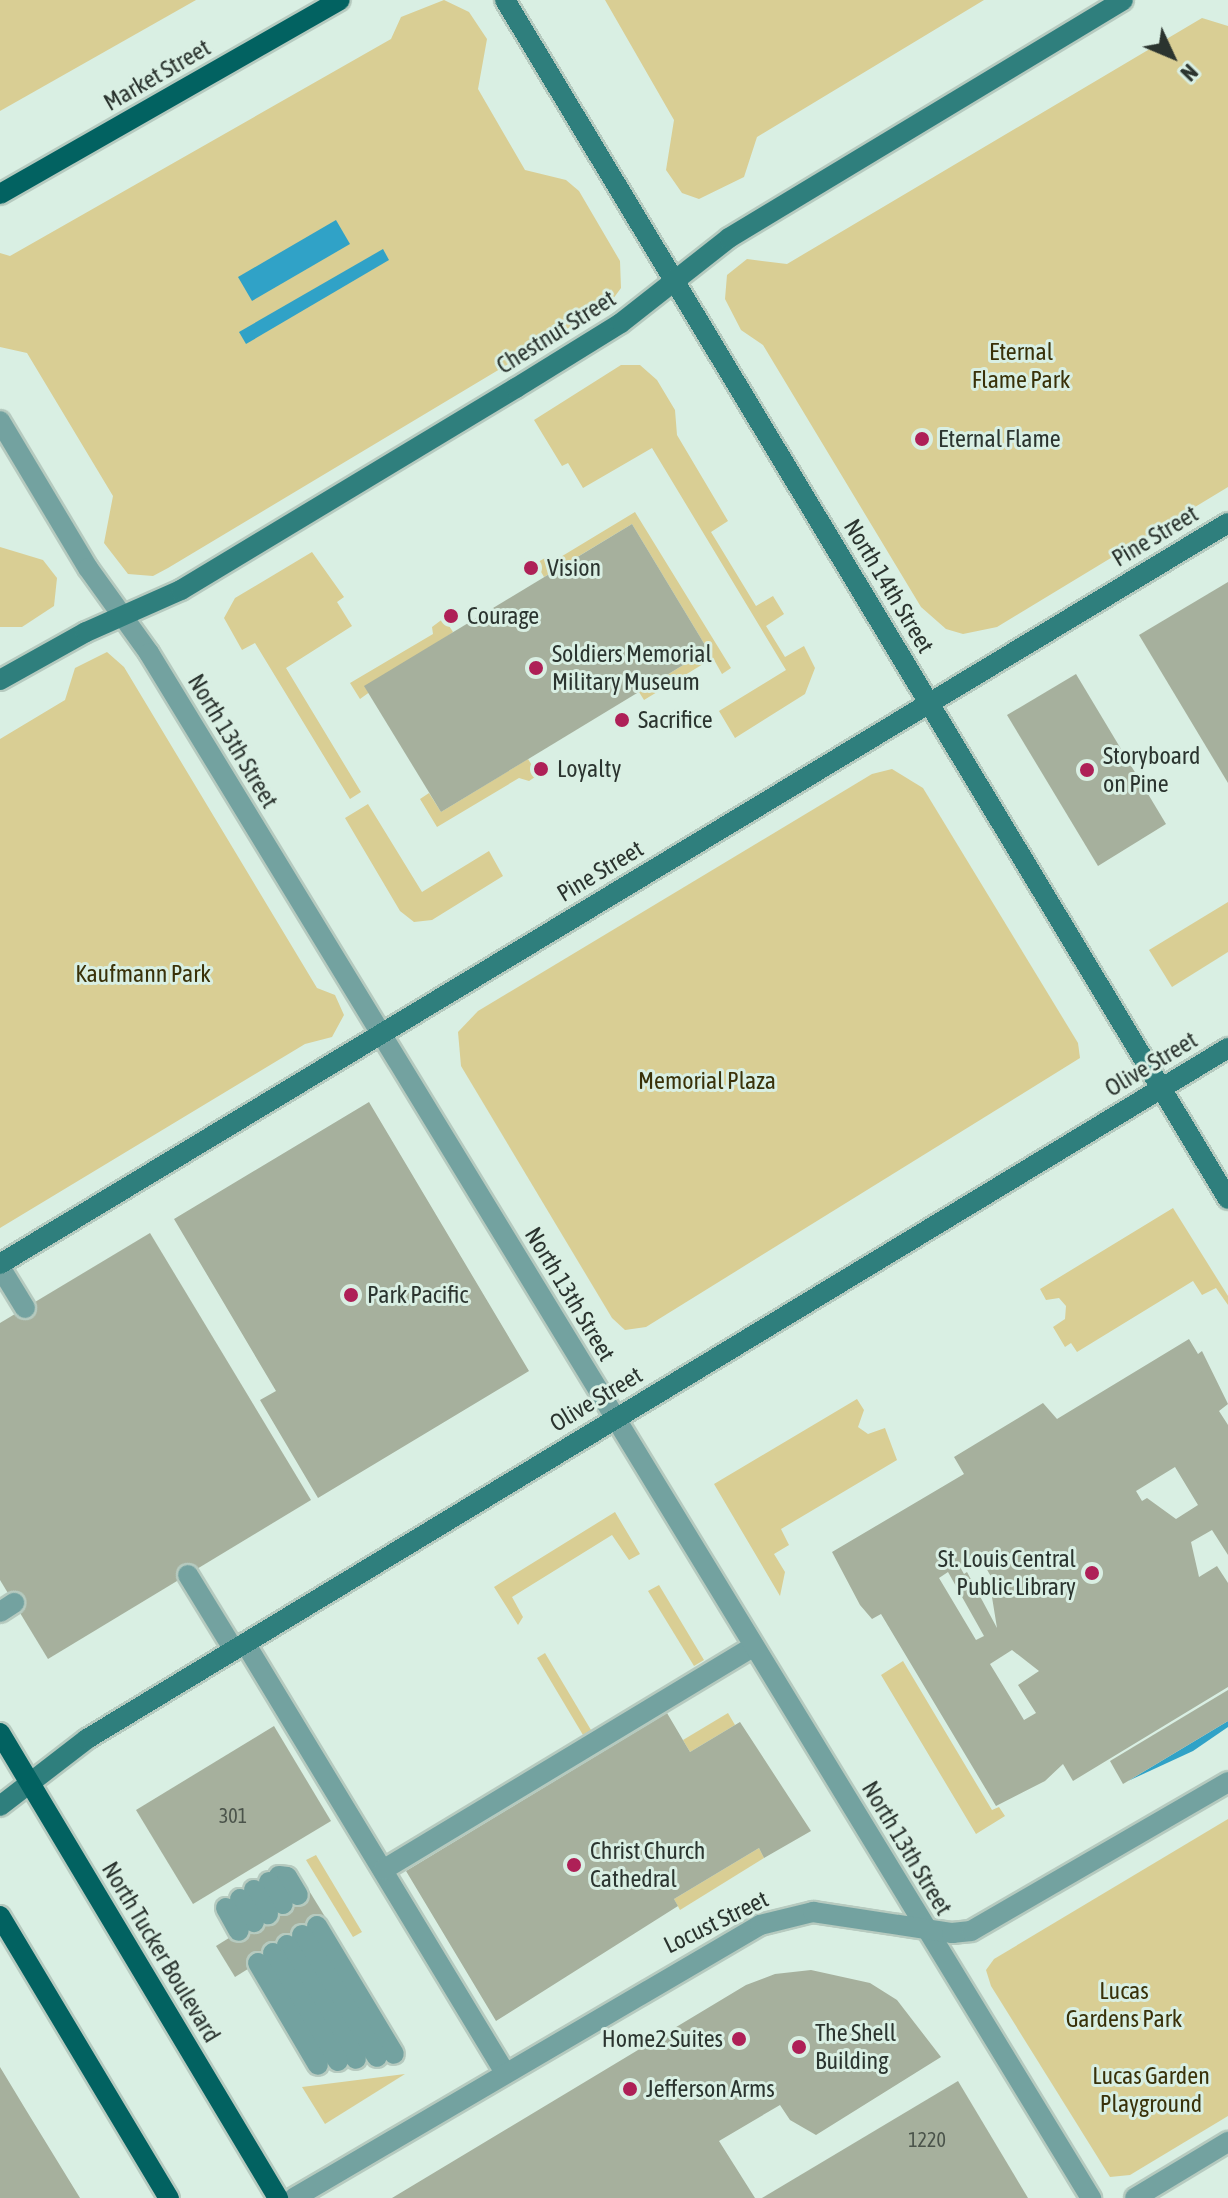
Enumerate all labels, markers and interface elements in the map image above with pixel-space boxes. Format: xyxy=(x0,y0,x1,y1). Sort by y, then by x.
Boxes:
north arrow xyxy=(1132,16,1212,96)
street label: Market Street xyxy=(99,33,215,117)
text: N xyxy=(1175,59,1203,86)
street label: Chestnut Street xyxy=(491,284,621,380)
park label: Eternal Flame Park xyxy=(972,338,1070,394)
place label: Eternal Flame xyxy=(938,425,1061,453)
marker: Eternal Flame xyxy=(913,430,931,448)
street label: Pine Street xyxy=(1107,499,1203,573)
street label: North 14th Street xyxy=(838,514,940,658)
place label: Vision xyxy=(547,554,601,582)
marker: Vision xyxy=(522,559,540,577)
place label: Courage xyxy=(467,602,539,630)
marker: Courage xyxy=(442,607,460,625)
place label: Soldiers Memorial Military Museum xyxy=(552,640,712,696)
marker: Soldiers Memorial Military Museum xyxy=(527,659,545,677)
street label: North 13th Street xyxy=(182,669,284,813)
place label: Sacrifice xyxy=(638,706,713,734)
marker: Sacrifice xyxy=(613,711,631,729)
place label: Storyboard on Pine xyxy=(1103,742,1200,798)
place label: Loyalty xyxy=(557,755,621,783)
marker: Loyalty xyxy=(532,760,550,778)
marker: Storyboard on Pine xyxy=(1078,761,1096,779)
street label: Pine Street xyxy=(552,834,648,908)
park label: Kaufmann Park xyxy=(75,960,211,988)
street label: Olive Street xyxy=(1100,1025,1202,1103)
park label: Memorial Plaza xyxy=(638,1067,776,1095)
street label: North 13th Street xyxy=(519,1222,621,1366)
place label: Park Pacific xyxy=(367,1281,468,1309)
marker: Park Pacific xyxy=(342,1286,360,1304)
street label: Olive Street xyxy=(545,1360,647,1438)
place label: St. Louis Central Public Library xyxy=(938,1545,1076,1601)
marker: St. Louis Central Public Library xyxy=(1083,1564,1101,1582)
street label: North 13th Street xyxy=(856,1776,958,1920)
house number: 301 xyxy=(219,1803,247,1827)
place label: Christ Church Cathedral xyxy=(590,1837,705,1893)
street label: North Tucker Boulevard xyxy=(96,1856,226,2048)
marker: Christ Church Cathedral xyxy=(565,1856,583,1874)
street label: Locust Street xyxy=(659,1884,773,1960)
park label: Lucas Gardens Park xyxy=(1066,1977,1182,2033)
place label: The Shell Building xyxy=(815,2019,896,2075)
place label: Home2 Suites xyxy=(602,2025,723,2053)
marker: Home2 Suites xyxy=(730,2030,748,2048)
marker: The Shell Building xyxy=(790,2038,808,2056)
park label: Lucas Garden Playground xyxy=(1092,2062,1210,2118)
place label: Jefferson Arms xyxy=(646,2075,775,2103)
marker: Jefferson Arms xyxy=(621,2080,639,2098)
house number: 1220 xyxy=(908,2127,946,2151)

